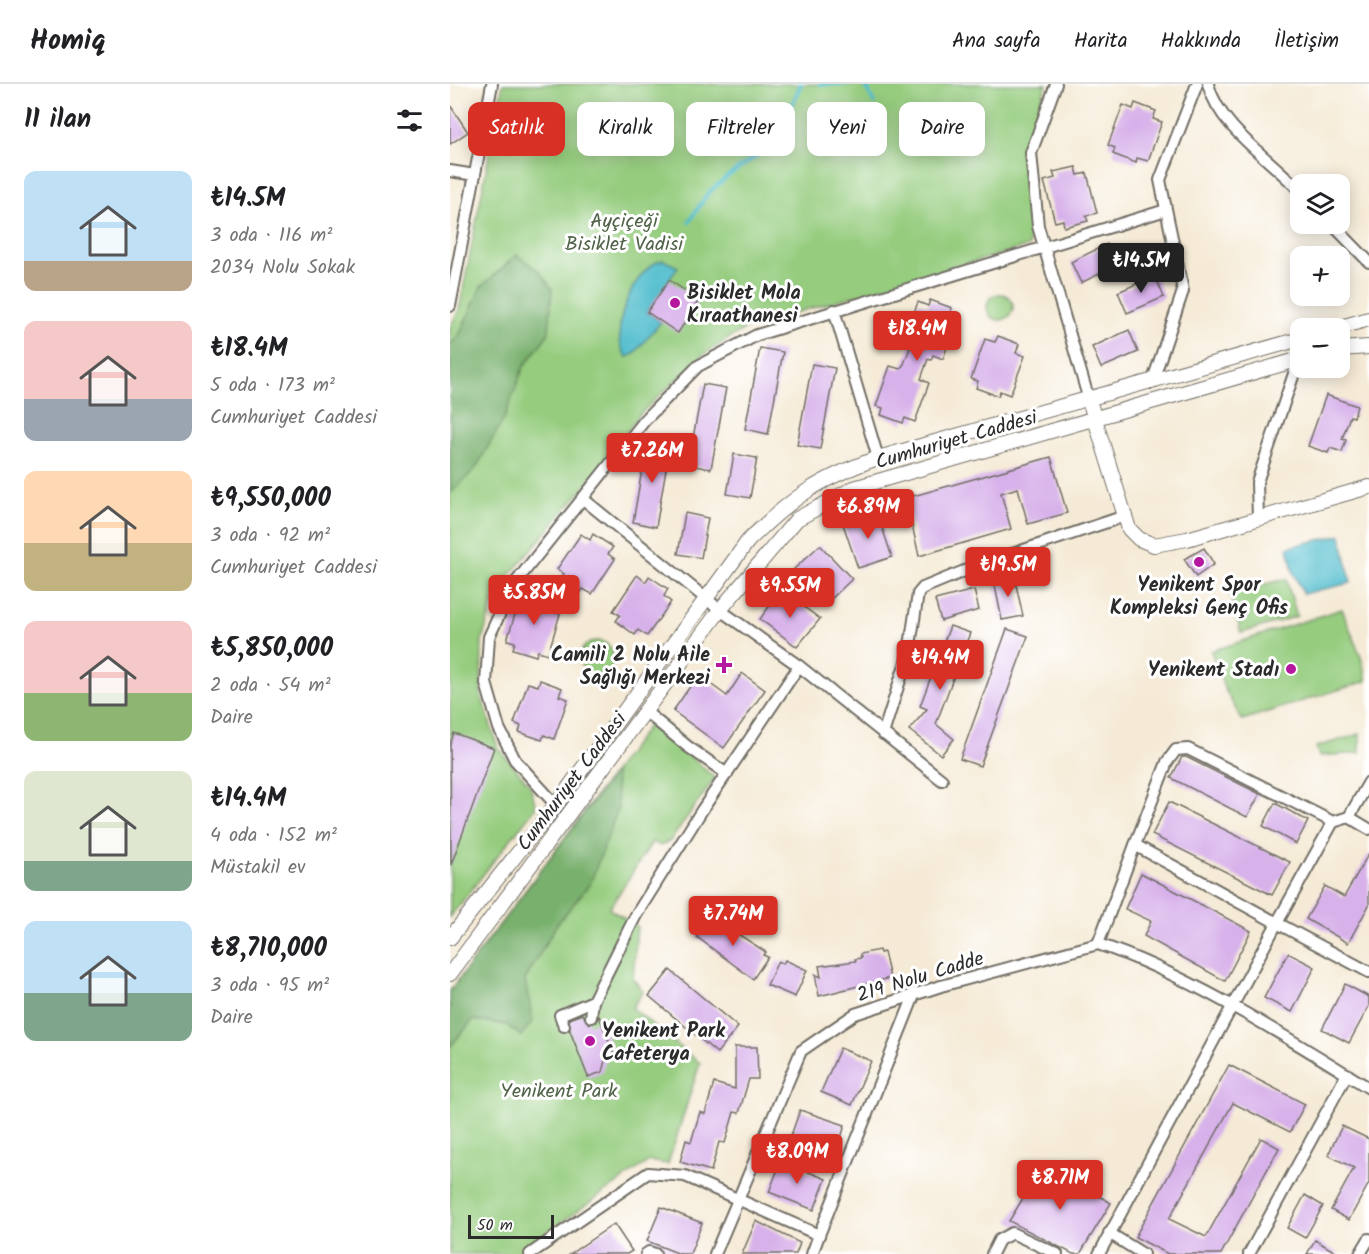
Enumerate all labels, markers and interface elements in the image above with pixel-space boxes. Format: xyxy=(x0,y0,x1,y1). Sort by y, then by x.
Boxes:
text: Homiq xyxy=(30,19,106,64)
text: Ana sayfa xyxy=(952,25,1041,58)
text: Harita xyxy=(1074,25,1128,58)
text: Hakkında xyxy=(1161,25,1241,58)
text: İletişim xyxy=(1274,25,1339,58)
text: 11 ilan xyxy=(24,99,91,141)
chip: Satılık xyxy=(468,102,565,156)
chip: Kiralık xyxy=(577,102,674,156)
chip: Filtreler xyxy=(686,102,795,156)
chip: Yeni xyxy=(807,102,887,156)
chip: Daire xyxy=(899,102,985,156)
icon: filters xyxy=(393,104,426,137)
map controls xyxy=(1290,174,1350,378)
button: layers xyxy=(1290,174,1350,234)
text: ₺14.5M xyxy=(210,178,285,220)
icon: home xyxy=(72,195,144,267)
park label: Ayçiçeği Bisiklet Vadisi xyxy=(565,206,684,261)
text: 3 oda · 116 m² xyxy=(210,220,332,252)
pin: ₺14.5M xyxy=(1092,243,1190,294)
text: ₺14.5M xyxy=(1112,246,1170,278)
button: + xyxy=(1290,246,1350,306)
text: 2034 Nolu Sokak xyxy=(210,252,355,284)
place label: Bisiklet Mola Kıraathanesi xyxy=(687,278,801,333)
marker: Bisiklet Mola Kıraathanesi xyxy=(668,296,682,310)
pin: ₺18.4M xyxy=(868,311,966,362)
text: ₺18.4M xyxy=(887,314,947,346)
button: − xyxy=(1290,318,1350,378)
text: ₺18.4M xyxy=(210,328,288,370)
icon: home xyxy=(72,345,144,417)
text: 5 oda · 173 m² xyxy=(210,370,335,402)
text: Cumhuriyet Caddesi xyxy=(210,402,377,434)
street label: Cumhuriyet Caddesi xyxy=(872,402,1042,479)
pin: ₺7.26M xyxy=(603,433,701,484)
text: ₺7.26M xyxy=(621,436,683,468)
text: ₺9,550,000 xyxy=(210,478,331,520)
pin: ₺6.89M xyxy=(819,489,917,540)
text: ₺6.89M xyxy=(836,492,900,524)
icon: home xyxy=(72,495,144,567)
text: 3 oda · 92 m² xyxy=(210,520,330,552)
pin: ₺19.5M xyxy=(959,547,1057,598)
text: ₺19.5M xyxy=(979,550,1037,582)
text: Cumhuriyet Caddesi xyxy=(210,552,377,584)
marker: Yenikent Spor Kompleksi Genç Ofis xyxy=(1192,555,1206,569)
pin: ₺9.55M xyxy=(741,568,839,619)
place label: Yenikent Spor Kompleksi Genç Ofis xyxy=(1110,570,1289,625)
text: ₺9.55M xyxy=(759,571,821,603)
pin: ₺5.85M xyxy=(485,575,583,626)
text: ₺5.85M xyxy=(503,578,565,610)
text: ₺5,850,000 xyxy=(210,628,333,670)
place label: Camili 2 Nolu Aile Sağlığı Merkezi xyxy=(551,640,711,695)
pin: ₺14.4M xyxy=(891,640,989,691)
text: ₺14.4M xyxy=(911,643,969,675)
icon: home xyxy=(72,645,144,717)
place label: Yenikent Stadı xyxy=(1148,655,1279,687)
marker: Camili 2 Nolu Aile Sağlığı Merkezi xyxy=(715,656,733,674)
marker: Yenikent Stadı xyxy=(1284,662,1298,676)
text: 2 oda · 54 m² xyxy=(210,670,331,702)
text: Daire xyxy=(210,702,253,734)
street label: Cumhuriyet Caddesi xyxy=(510,705,636,859)
text: ₺14.4M xyxy=(210,778,286,820)
icon: home xyxy=(72,795,144,867)
text: 4 oda · 152 m² xyxy=(210,820,337,852)
text: Müstakil ev xyxy=(210,852,306,884)
pin: ₺7.74M xyxy=(684,896,782,947)
text: ₺7.74M xyxy=(703,899,763,931)
text: ₺8,710,000 xyxy=(210,928,327,970)
street label: 219 Nolu Cadde xyxy=(853,943,988,1012)
icon: home xyxy=(72,945,144,1017)
text: 3 oda · 95 m² xyxy=(210,970,329,1002)
text: Daire xyxy=(210,1002,253,1034)
place label: Yenikent Park Cafeterya xyxy=(602,1016,726,1071)
marker: Yenikent Park Cafeterya xyxy=(583,1034,597,1048)
park label: Yenikent Park xyxy=(501,1076,618,1108)
pin: ₺8.09M xyxy=(748,1134,846,1185)
text: ₺8.09M xyxy=(765,1137,829,1169)
pin: ₺8.71M xyxy=(1011,1160,1109,1211)
text: ₺8.71M xyxy=(1031,1163,1089,1195)
scale bar xyxy=(468,1212,554,1240)
text: 50 m xyxy=(477,1213,513,1238)

